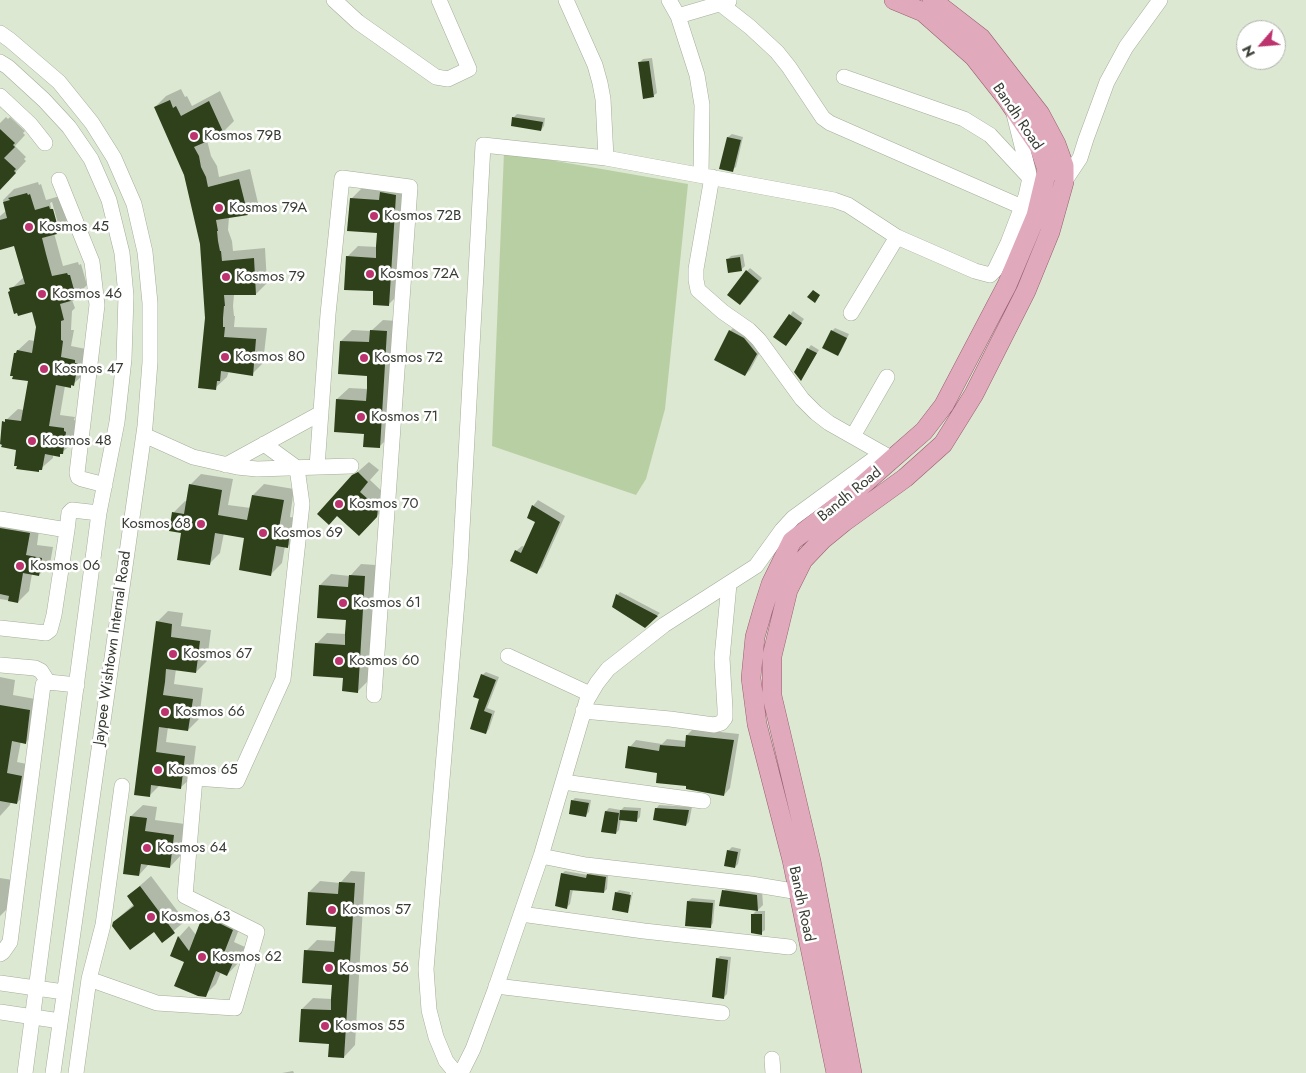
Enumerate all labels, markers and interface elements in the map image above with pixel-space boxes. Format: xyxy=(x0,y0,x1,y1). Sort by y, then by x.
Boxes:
north arrow xyxy=(1236,20,1286,70)
text: N xyxy=(1237,42,1260,61)
street label: Bandh Road xyxy=(988,80,1046,154)
place label: Kosmos 79B xyxy=(204,127,282,145)
marker: Kosmos 79B xyxy=(188,130,200,142)
place label: Kosmos 79A xyxy=(229,199,307,217)
marker: Kosmos 79A xyxy=(213,202,225,214)
place label: Kosmos 72B xyxy=(384,207,461,225)
marker: Kosmos 72B xyxy=(368,210,380,222)
place label: Kosmos 45 xyxy=(39,218,109,236)
marker: Kosmos 45 xyxy=(23,221,35,233)
place label: Kosmos 72A xyxy=(380,265,459,283)
place label: Kosmos 79 xyxy=(236,268,305,286)
marker: Kosmos 72A xyxy=(364,268,376,280)
marker: Kosmos 79 xyxy=(220,271,232,283)
place label: Kosmos 46 xyxy=(52,285,122,303)
marker: Kosmos 46 xyxy=(36,288,48,300)
place label: Kosmos 80 xyxy=(235,348,305,366)
place label: Kosmos 72 xyxy=(374,349,443,367)
marker: Kosmos 80 xyxy=(219,351,231,363)
marker: Kosmos 72 xyxy=(358,352,370,364)
place label: Kosmos 47 xyxy=(54,360,123,378)
marker: Kosmos 47 xyxy=(38,363,50,375)
place label: Kosmos 71 xyxy=(371,408,438,426)
marker: Kosmos 71 xyxy=(355,411,367,423)
place label: Kosmos 48 xyxy=(42,432,112,450)
marker: Kosmos 48 xyxy=(26,435,38,447)
street label: Bandh Road xyxy=(815,464,885,526)
place label: Kosmos 70 xyxy=(349,495,419,513)
marker: Kosmos 70 xyxy=(333,498,345,510)
place label: Kosmos 68 xyxy=(121,515,191,533)
marker: Kosmos 68 xyxy=(195,518,207,530)
place label: Kosmos 69 xyxy=(273,524,343,542)
marker: Kosmos 69 xyxy=(257,527,269,539)
street label: Jaypee Wishtown Internal Road xyxy=(90,550,136,746)
place label: Kosmos 06 xyxy=(30,557,100,575)
marker: Kosmos 06 xyxy=(14,560,26,572)
place label: Kosmos 61 xyxy=(353,594,421,612)
marker: Kosmos 61 xyxy=(337,597,349,609)
place label: Kosmos 67 xyxy=(183,645,252,663)
marker: Kosmos 67 xyxy=(167,648,179,660)
place label: Kosmos 60 xyxy=(349,652,419,670)
marker: Kosmos 60 xyxy=(333,655,345,667)
place label: Kosmos 66 xyxy=(175,703,245,721)
marker: Kosmos 66 xyxy=(159,706,171,718)
place label: Kosmos 65 xyxy=(168,761,238,779)
marker: Kosmos 65 xyxy=(152,764,164,776)
place label: Kosmos 64 xyxy=(157,839,227,857)
marker: Kosmos 64 xyxy=(141,842,153,854)
street label: Bandh Road xyxy=(784,865,818,943)
place label: Kosmos 57 xyxy=(342,901,411,919)
marker: Kosmos 57 xyxy=(326,904,338,916)
place label: Kosmos 63 xyxy=(161,908,231,926)
marker: Kosmos 63 xyxy=(145,911,157,923)
place label: Kosmos 62 xyxy=(212,948,282,966)
marker: Kosmos 62 xyxy=(196,951,208,963)
place label: Kosmos 56 xyxy=(339,959,409,977)
marker: Kosmos 56 xyxy=(323,962,335,974)
place label: Kosmos 55 xyxy=(335,1017,405,1035)
marker: Kosmos 55 xyxy=(319,1020,331,1032)

